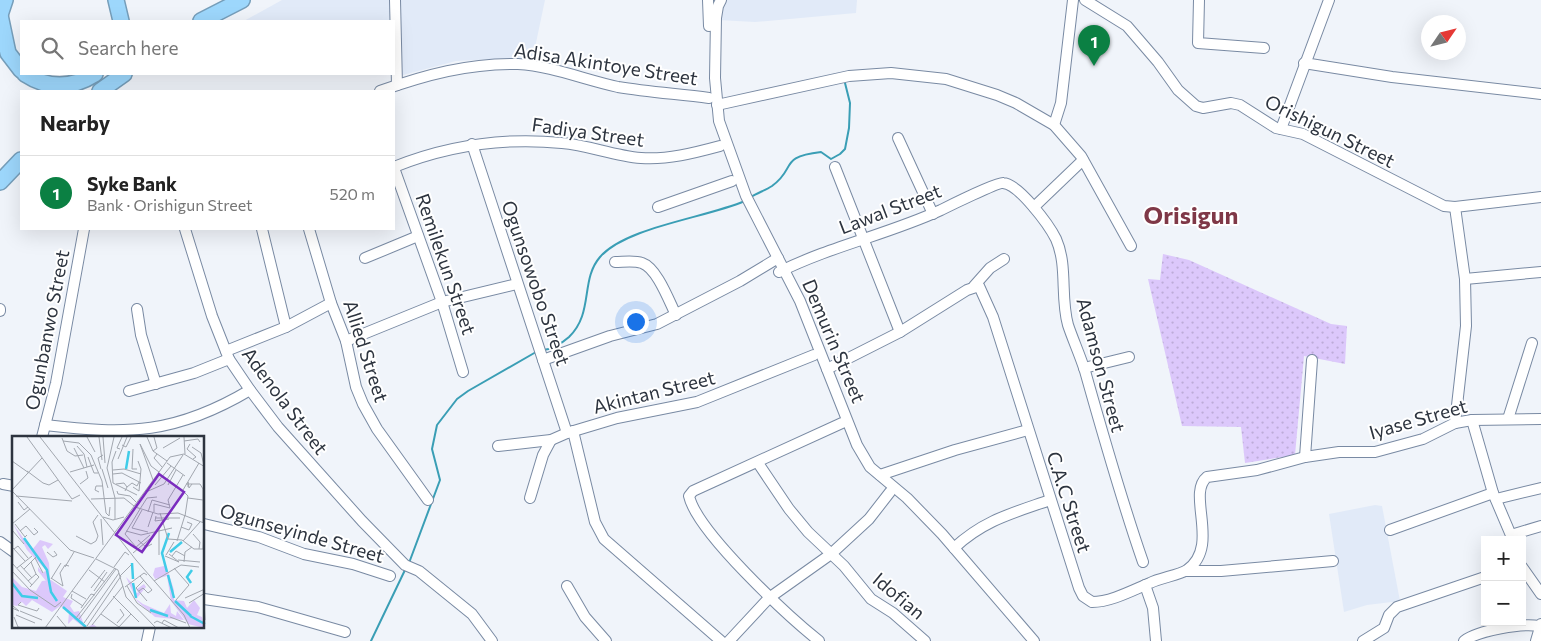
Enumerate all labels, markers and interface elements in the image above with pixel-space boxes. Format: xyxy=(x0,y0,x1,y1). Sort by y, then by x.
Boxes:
north arrow xyxy=(1421,15,1466,60)
search box xyxy=(20,20,395,75)
pin: 1 xyxy=(1078,25,1110,66)
icon: search xyxy=(38,34,66,62)
text: Search here xyxy=(78,36,178,59)
street label: Adisa Akintoye Street xyxy=(513,38,700,89)
street label: Orishigun Street xyxy=(1262,89,1399,172)
text: Nearby xyxy=(40,110,110,135)
street label: Fadiya Street xyxy=(530,112,646,151)
text: Syke Bank xyxy=(87,172,177,195)
street label: Lawal Street xyxy=(835,178,944,239)
text: 1 xyxy=(52,184,60,203)
text: 520 m xyxy=(330,184,375,203)
street label: Remilekun Street xyxy=(412,190,481,338)
text: Bank · Orishigun Street xyxy=(87,195,253,214)
street label: Ogunsowobo Street xyxy=(497,197,576,369)
district label: Orisigun xyxy=(1144,200,1238,229)
street label: Ogunbanwo Street xyxy=(20,248,73,412)
street label: Demurin Street xyxy=(798,276,871,406)
street label: Adamson Street xyxy=(1072,295,1131,435)
street label: Allied Street xyxy=(339,297,394,405)
your location xyxy=(623,309,649,335)
street label: Adenola Street xyxy=(238,343,333,459)
street label: Akintan Street xyxy=(590,365,718,418)
street label: Iyase Street xyxy=(1366,394,1470,443)
inset map xyxy=(12,436,205,628)
street label: C.A.C Street xyxy=(1042,448,1097,555)
street label: Ogunseyinde Street xyxy=(217,498,387,567)
map controls xyxy=(1481,536,1526,626)
button: + xyxy=(1481,536,1526,581)
street label: Idofian xyxy=(869,567,930,624)
button: − xyxy=(1481,581,1526,626)

